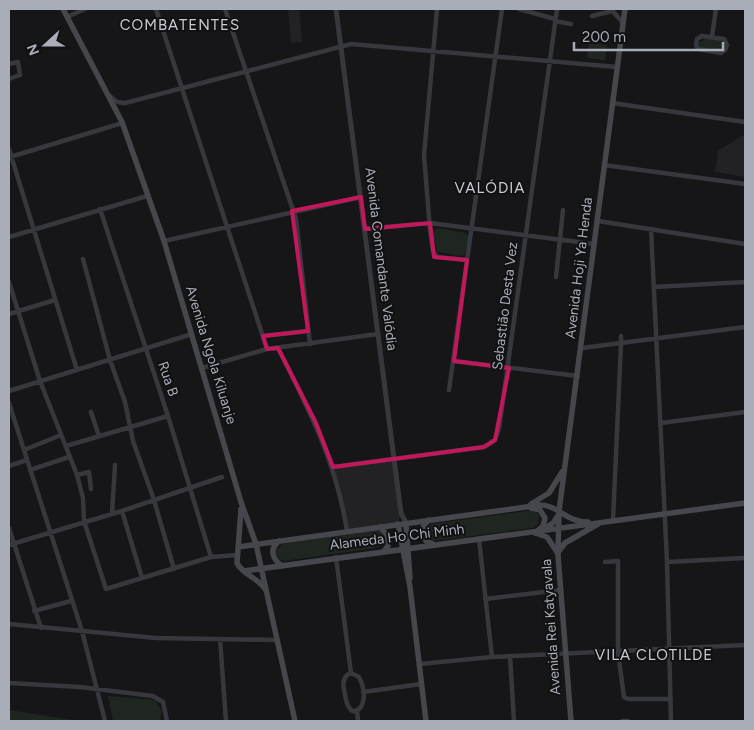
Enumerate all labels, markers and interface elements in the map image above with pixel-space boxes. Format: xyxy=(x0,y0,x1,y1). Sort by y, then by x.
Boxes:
district label: COMBATENTES xyxy=(120,16,240,34)
north arrow xyxy=(20,20,70,70)
scale bar xyxy=(574,20,723,52)
text: 200 m xyxy=(582,28,626,46)
text: N xyxy=(23,41,43,58)
street label: Avenida Comandante Valódia xyxy=(361,166,401,352)
district label: VALÓDIA xyxy=(455,179,525,197)
street label: Avenida Hoji Ya Henda xyxy=(562,196,596,340)
street label: Sebastião Desta Vez xyxy=(489,241,521,371)
street label: Avenida Ngola Kiluanje xyxy=(182,284,240,427)
street label: Rua B xyxy=(154,359,182,399)
street label: Alameda Ho Chi Minh xyxy=(329,520,465,554)
street label: Avenida Rei Katyavala xyxy=(538,558,564,696)
district label: VILA CLOTILDE xyxy=(595,646,713,664)

